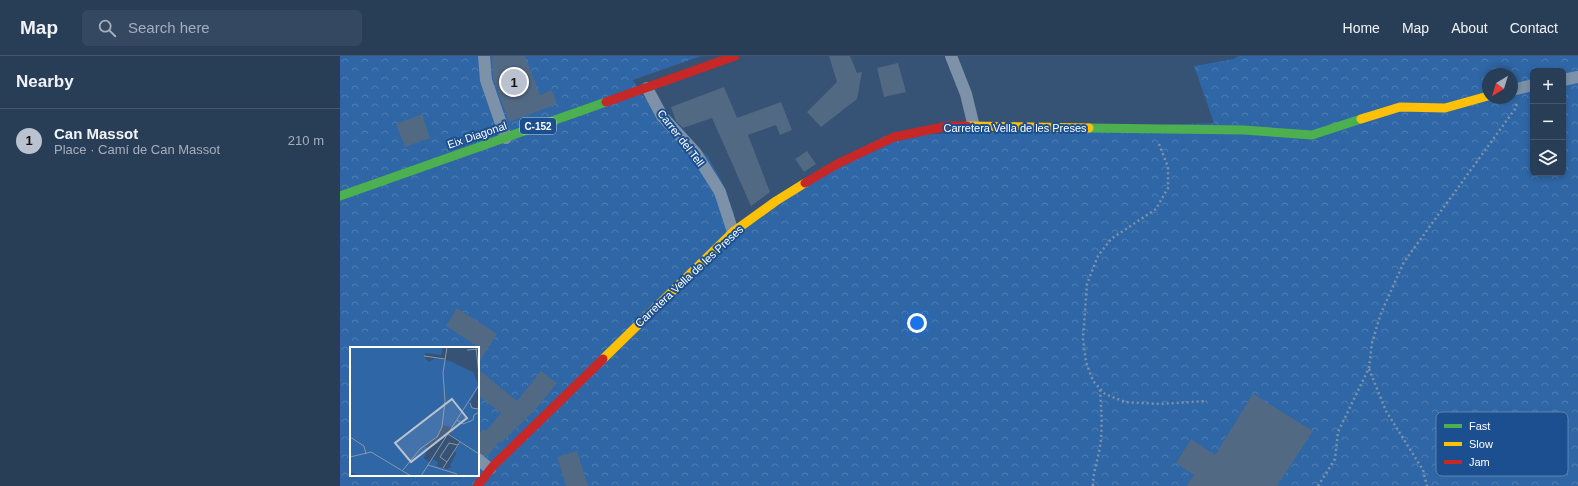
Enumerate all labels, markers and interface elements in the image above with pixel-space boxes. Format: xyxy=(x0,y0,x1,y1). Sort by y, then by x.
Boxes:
search box xyxy=(82,10,362,46)
text: Map xyxy=(20,17,58,38)
icon: search xyxy=(96,17,118,39)
text: Search here xyxy=(128,19,210,36)
text: Home xyxy=(1343,20,1380,36)
text: Map xyxy=(1402,20,1429,36)
text: About xyxy=(1451,20,1488,36)
text: Contact xyxy=(1510,20,1558,36)
pin: 1 xyxy=(501,67,527,97)
north arrow xyxy=(1482,68,1518,104)
map controls xyxy=(1530,68,1566,176)
button: + xyxy=(1530,68,1566,104)
text: Nearby xyxy=(16,72,74,91)
button: − xyxy=(1530,104,1566,140)
street label: Carrer del Tell xyxy=(655,107,707,169)
road number: C-152 xyxy=(520,118,556,134)
street label: Eix Diagonal xyxy=(446,119,508,151)
street label: Carretera Vella de les Preses xyxy=(943,122,1087,134)
text: Can Massot xyxy=(54,125,138,142)
text: 1 xyxy=(25,133,33,148)
text: 210 m xyxy=(288,133,324,148)
button: layers xyxy=(1530,140,1566,176)
text: Place · Camí de Can Massot xyxy=(54,142,220,157)
street label: Carretera Vella de les Preses xyxy=(633,222,746,329)
your location xyxy=(907,313,927,333)
inset map xyxy=(350,347,479,476)
legend xyxy=(1436,412,1568,476)
text: Fast xyxy=(1469,420,1490,432)
text: Slow xyxy=(1469,438,1493,450)
text: Jam xyxy=(1469,456,1490,468)

